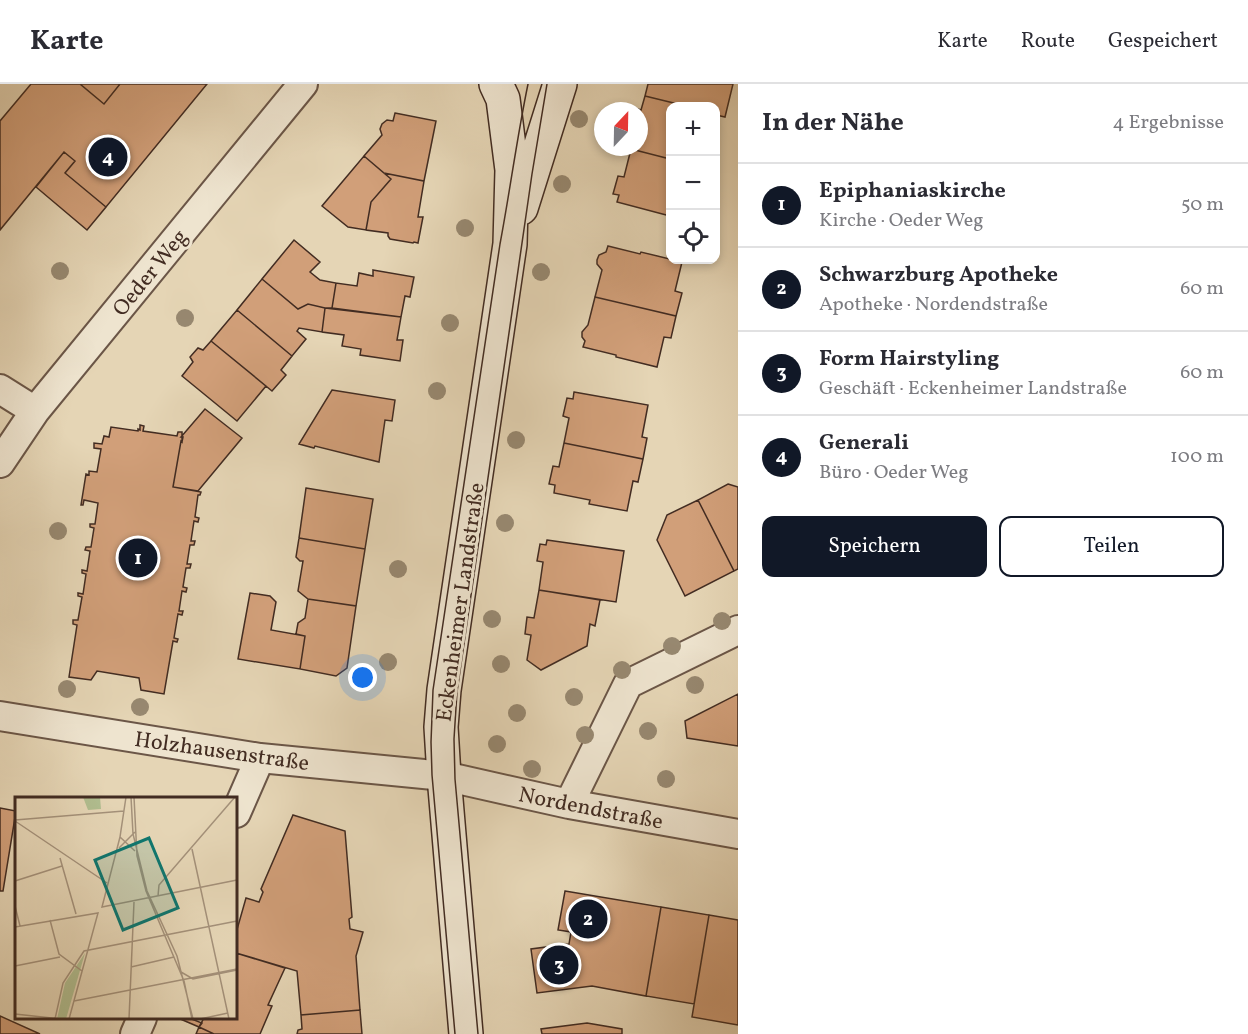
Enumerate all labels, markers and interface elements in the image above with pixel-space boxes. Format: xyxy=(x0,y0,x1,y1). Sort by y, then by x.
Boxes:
text: Karte xyxy=(30,22,104,61)
text: Karte xyxy=(937,27,988,56)
text: Route xyxy=(1021,27,1075,56)
text: Gespeichert xyxy=(1108,27,1218,56)
north arrow xyxy=(594,102,648,156)
map controls xyxy=(666,102,720,264)
button: + xyxy=(666,102,720,156)
text: In der Nähe xyxy=(762,105,904,141)
text: 4 Ergebnisse xyxy=(1112,109,1224,137)
pin: 4 xyxy=(88,134,128,180)
button: − xyxy=(666,156,720,210)
text: Epiphaniaskirche xyxy=(819,176,1006,207)
text: 1 xyxy=(777,191,786,219)
text: 50 m xyxy=(1181,191,1224,219)
text: Kirche · Oeder Weg xyxy=(819,207,984,235)
button: locate xyxy=(666,210,720,264)
street label: Oeder Weg xyxy=(106,223,196,324)
text: Schwarzburg Apotheke xyxy=(819,260,1058,291)
text: 2 xyxy=(776,275,787,303)
text: 60 m xyxy=(1180,275,1224,303)
text: Apotheke · Nordendstraße xyxy=(819,291,1048,319)
text: Form Hairstyling xyxy=(819,344,999,375)
text: 3 xyxy=(776,359,787,387)
text: 60 m xyxy=(1180,359,1224,387)
text: Geschäft · Eckenheimer Landstraße xyxy=(819,375,1127,403)
text: Generali xyxy=(819,428,909,459)
text: 4 xyxy=(775,443,788,471)
text: 100 m xyxy=(1170,443,1224,471)
text: Büro · Oeder Weg xyxy=(819,459,968,487)
street label: Eckenheimer Landstraße xyxy=(429,481,494,724)
button: Speichern xyxy=(762,516,987,577)
button: Teilen xyxy=(999,516,1224,577)
pin: 1 xyxy=(118,536,158,580)
your location xyxy=(348,663,377,692)
street label: Holzhausenstraße xyxy=(132,725,311,780)
street label: Nordendstraße xyxy=(516,780,665,839)
inset map xyxy=(15,797,237,1019)
pin: 2 xyxy=(568,896,608,942)
pin: 3 xyxy=(540,942,578,988)

